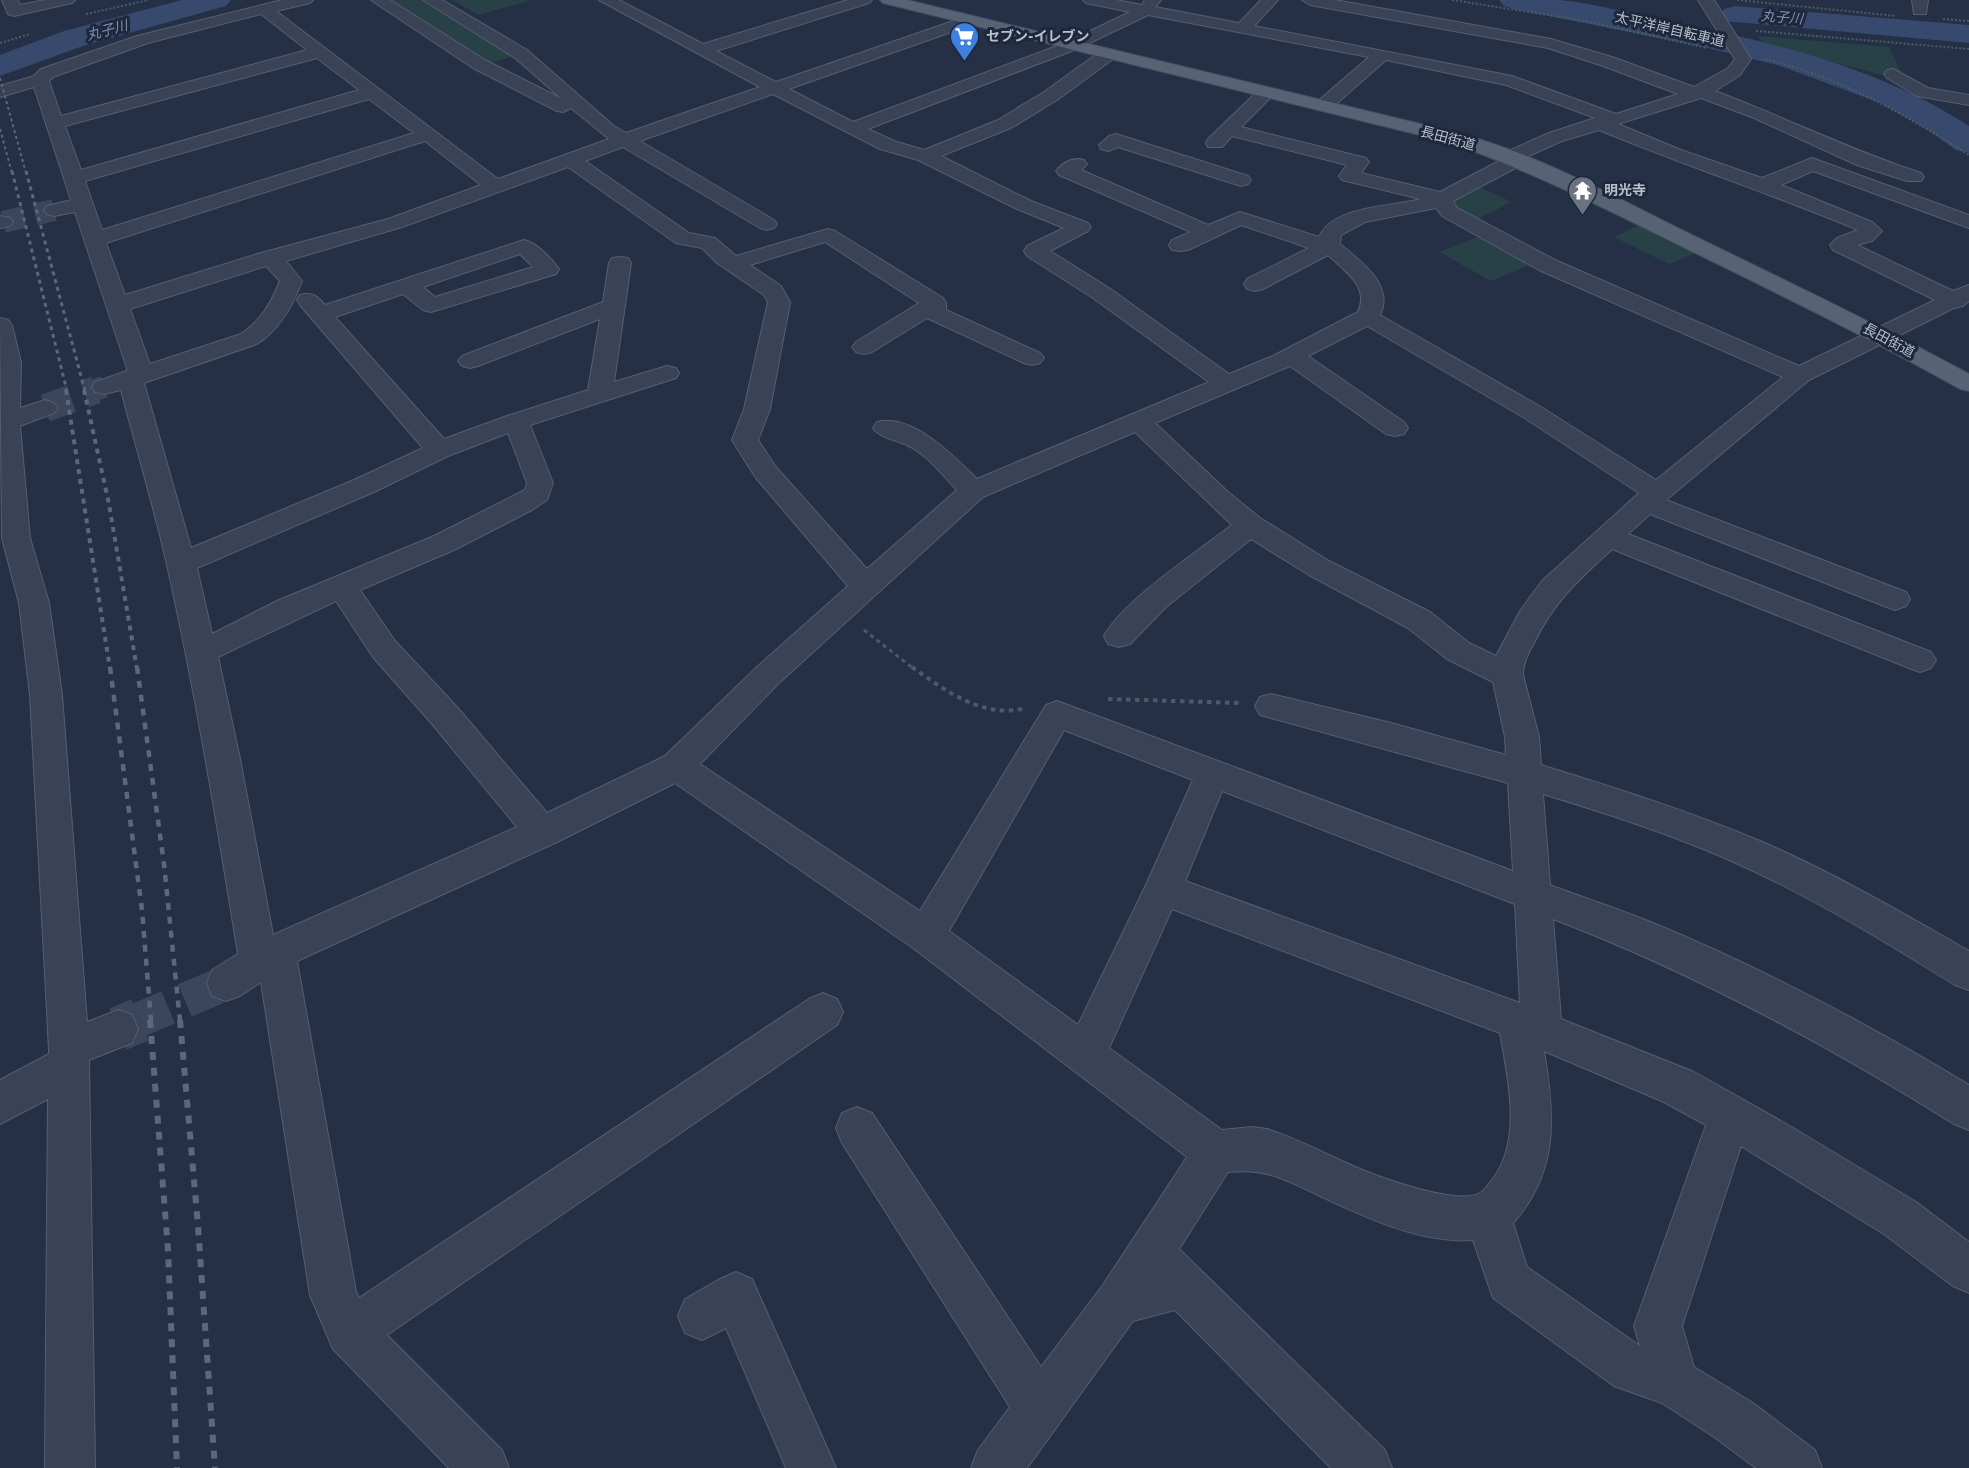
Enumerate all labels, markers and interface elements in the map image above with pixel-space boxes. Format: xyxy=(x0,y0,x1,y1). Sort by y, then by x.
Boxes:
water label: 丸子川 xyxy=(1760,6,1806,28)
street label: 太平洋岸自転車道 xyxy=(1613,8,1727,50)
water label: 丸子川 xyxy=(84,15,132,44)
supermarket icon: セブン-イレブン xyxy=(949,20,981,62)
place label: セブン-イレブン xyxy=(986,27,1089,45)
street label: 長田街道 xyxy=(1419,122,1477,154)
temple icon: 明光寺 xyxy=(1567,174,1599,216)
place label: 明光寺 xyxy=(1604,181,1646,199)
street label: 長田街道 xyxy=(1860,319,1918,361)

